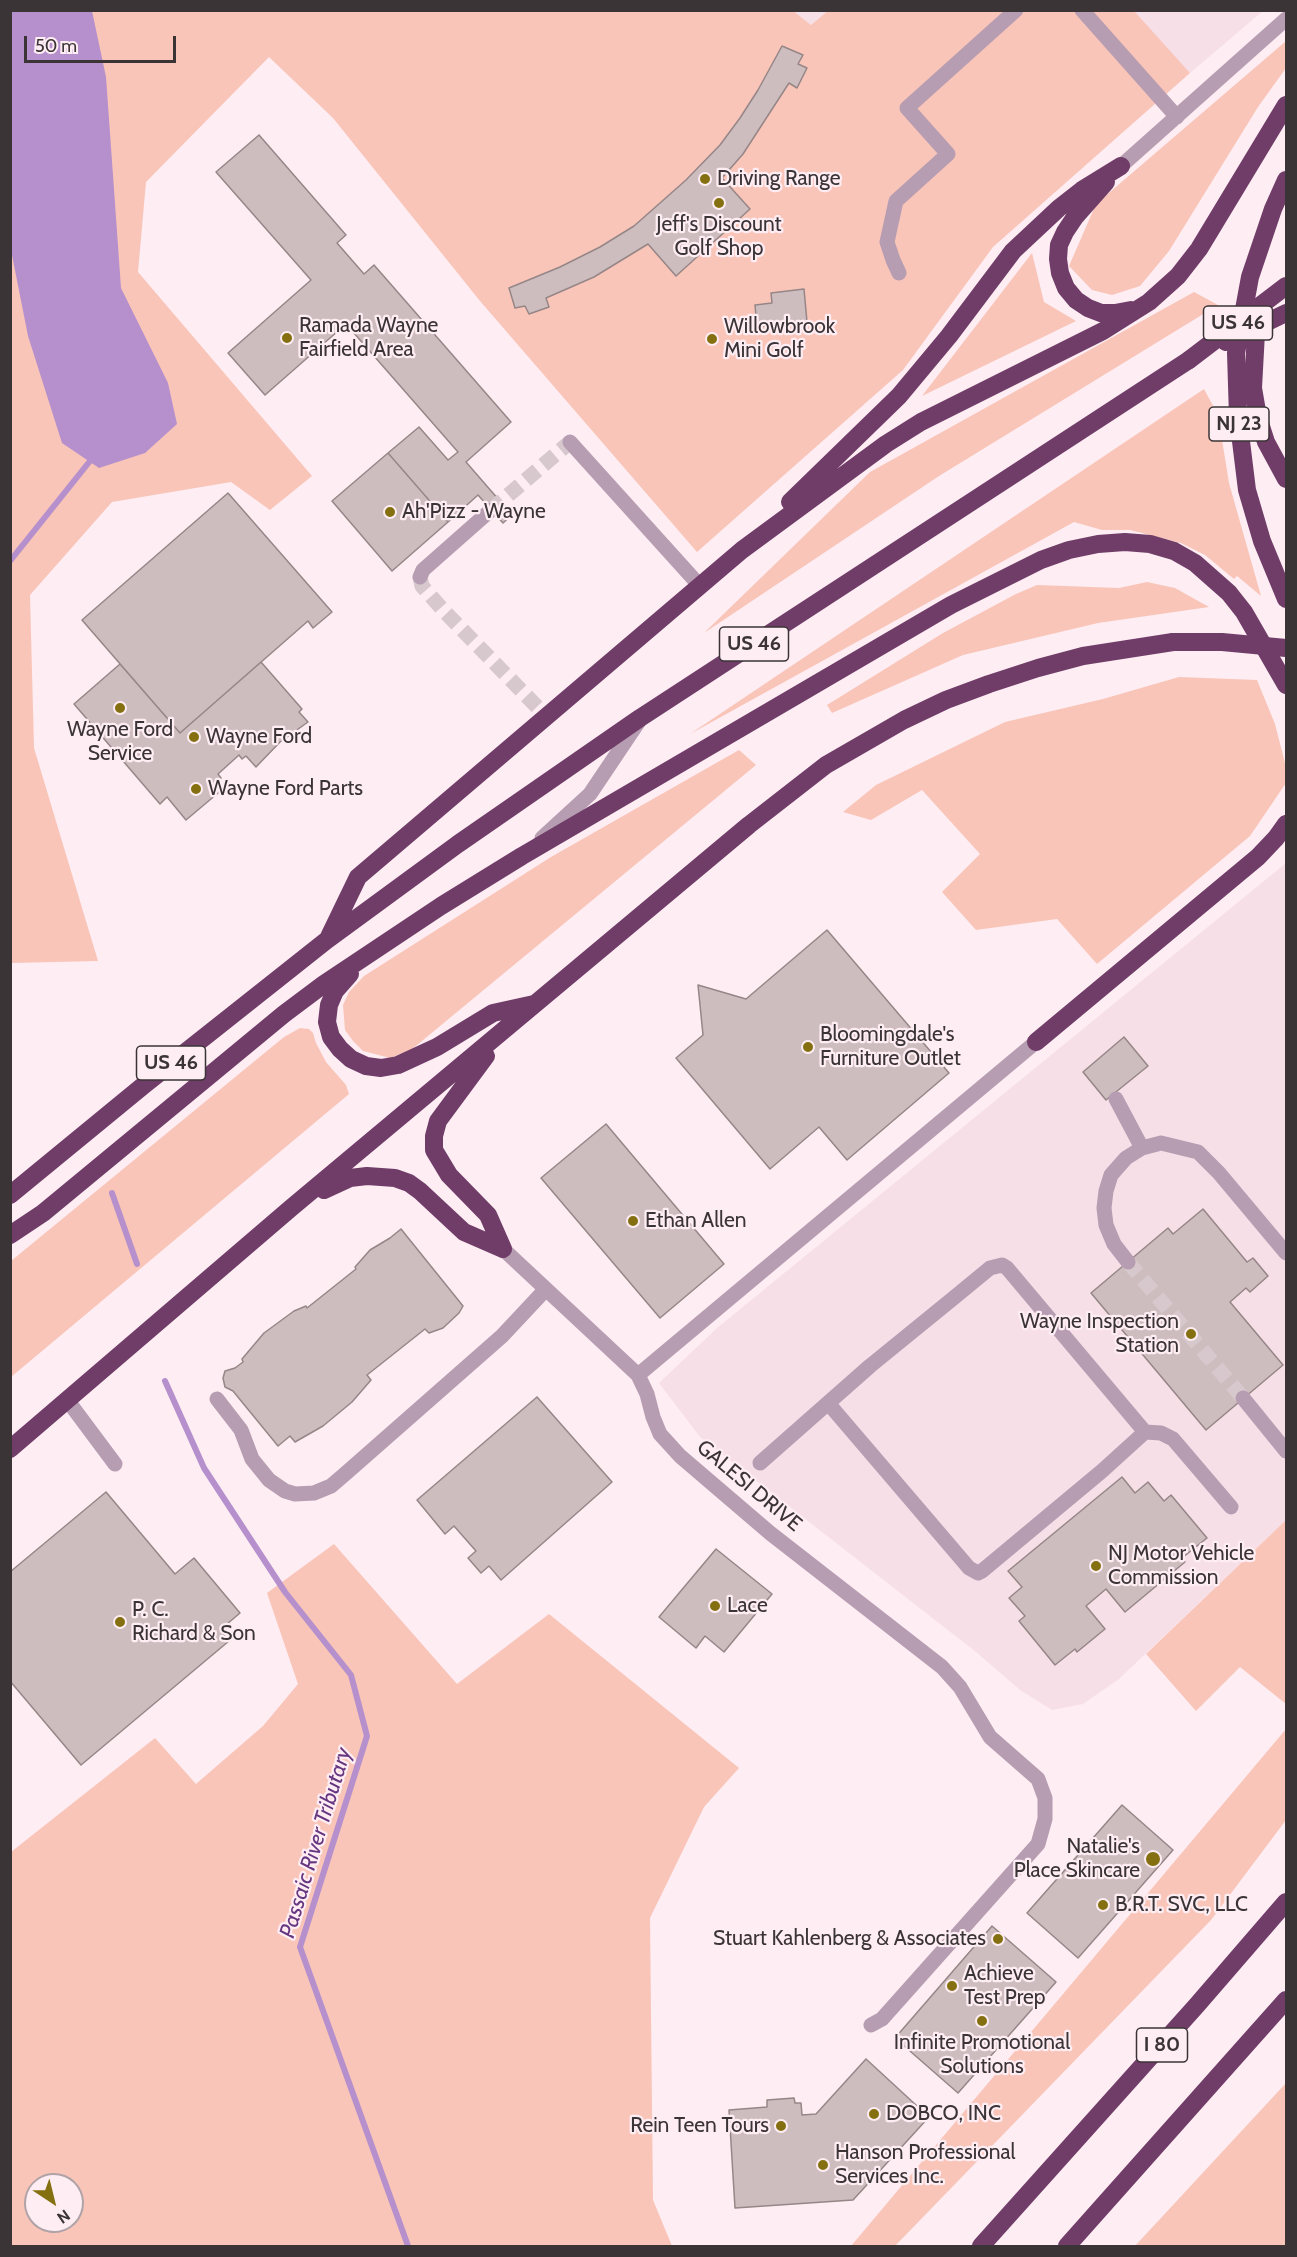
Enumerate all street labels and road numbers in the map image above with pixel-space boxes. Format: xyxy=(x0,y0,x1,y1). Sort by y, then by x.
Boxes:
road number: US 46 xyxy=(1204,306,1272,340)
road number: NJ 23 xyxy=(1209,407,1269,441)
road number: US 46 xyxy=(720,627,789,661)
road number: US 46 xyxy=(136,1046,206,1080)
street label: GALESI DRIVE xyxy=(691,1435,807,1537)
road number: I 80 xyxy=(1136,2028,1188,2062)

